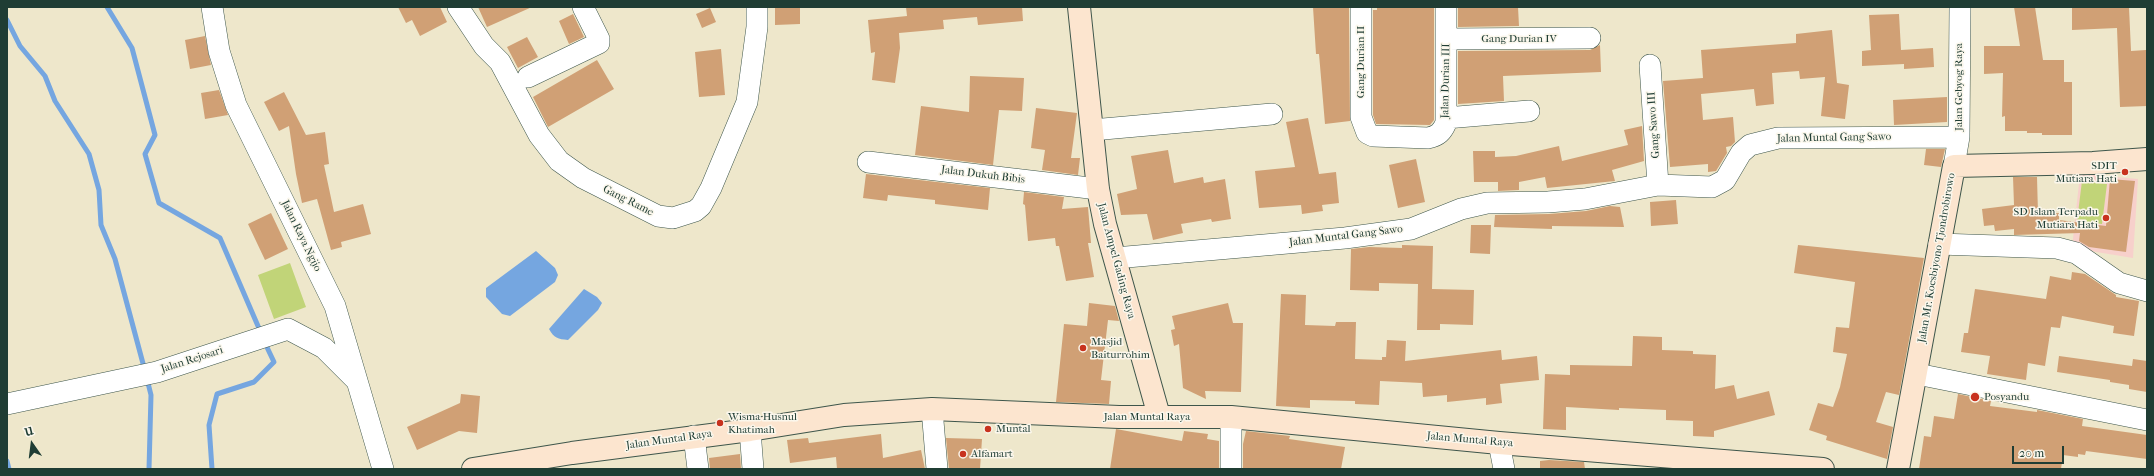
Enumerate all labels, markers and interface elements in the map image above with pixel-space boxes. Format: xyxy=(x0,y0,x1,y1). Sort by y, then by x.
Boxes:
street label: Gang Durian II xyxy=(1354,26,1368,98)
street label: Gang Durian IV xyxy=(1481,32,1557,46)
street label: Jalan Durian III xyxy=(1439,43,1453,119)
street label: Jalan Gebyog Raya xyxy=(1952,43,1966,131)
street label: Gang Sawo III xyxy=(1645,91,1663,159)
street label: Jalan Muntal Gang Sawo xyxy=(1777,130,1891,146)
place label: SDIT Mutiara Hati xyxy=(2056,159,2117,185)
street label: Jalan Dukuh Bibis xyxy=(940,163,1026,187)
marker: SDIT Mutiara Hati xyxy=(2120,167,2130,177)
street label: Jalan Mr. Koesbiyono Tjondrobirowo xyxy=(1916,172,1958,344)
street label: Gang Rame xyxy=(600,183,656,219)
street label: Jalan Raya Ngijo xyxy=(278,198,324,274)
street label: Jalan Ampel Gading Raya xyxy=(1094,202,1138,320)
place label: SD Islam Terpadu Mutiara Hati xyxy=(2013,205,2098,231)
marker: SD Islam Terpadu Mutiara Hati xyxy=(2101,213,2111,223)
street label: Jalan Muntal Gang Sawo xyxy=(1288,222,1404,250)
place label: Masjid Baiturrohim xyxy=(1091,335,1150,361)
marker: Masjid Baiturrohim xyxy=(1078,343,1088,353)
street label: Jalan Rejosari xyxy=(159,344,225,376)
place label: Posyandu xyxy=(1984,390,2029,404)
marker: Posyandu xyxy=(1969,391,1981,403)
place label: Wisma Husnul Khatimah xyxy=(728,410,797,436)
street label: Jalan Muntal Raya xyxy=(1104,410,1190,424)
marker: Wisma Husnul Khatimah xyxy=(715,418,725,428)
place label: Muntal xyxy=(996,422,1031,436)
north arrow xyxy=(12,424,52,464)
marker: Muntal xyxy=(983,424,993,434)
text: U xyxy=(23,425,35,439)
street label: Jalan Muntal Raya xyxy=(625,427,713,453)
street label: Jalan Muntal Raya xyxy=(1426,430,1514,450)
scale bar xyxy=(2014,438,2066,464)
text: 20 m xyxy=(2019,446,2044,460)
place label: Alfamart xyxy=(971,447,1013,461)
marker: Alfamart xyxy=(958,449,968,459)

